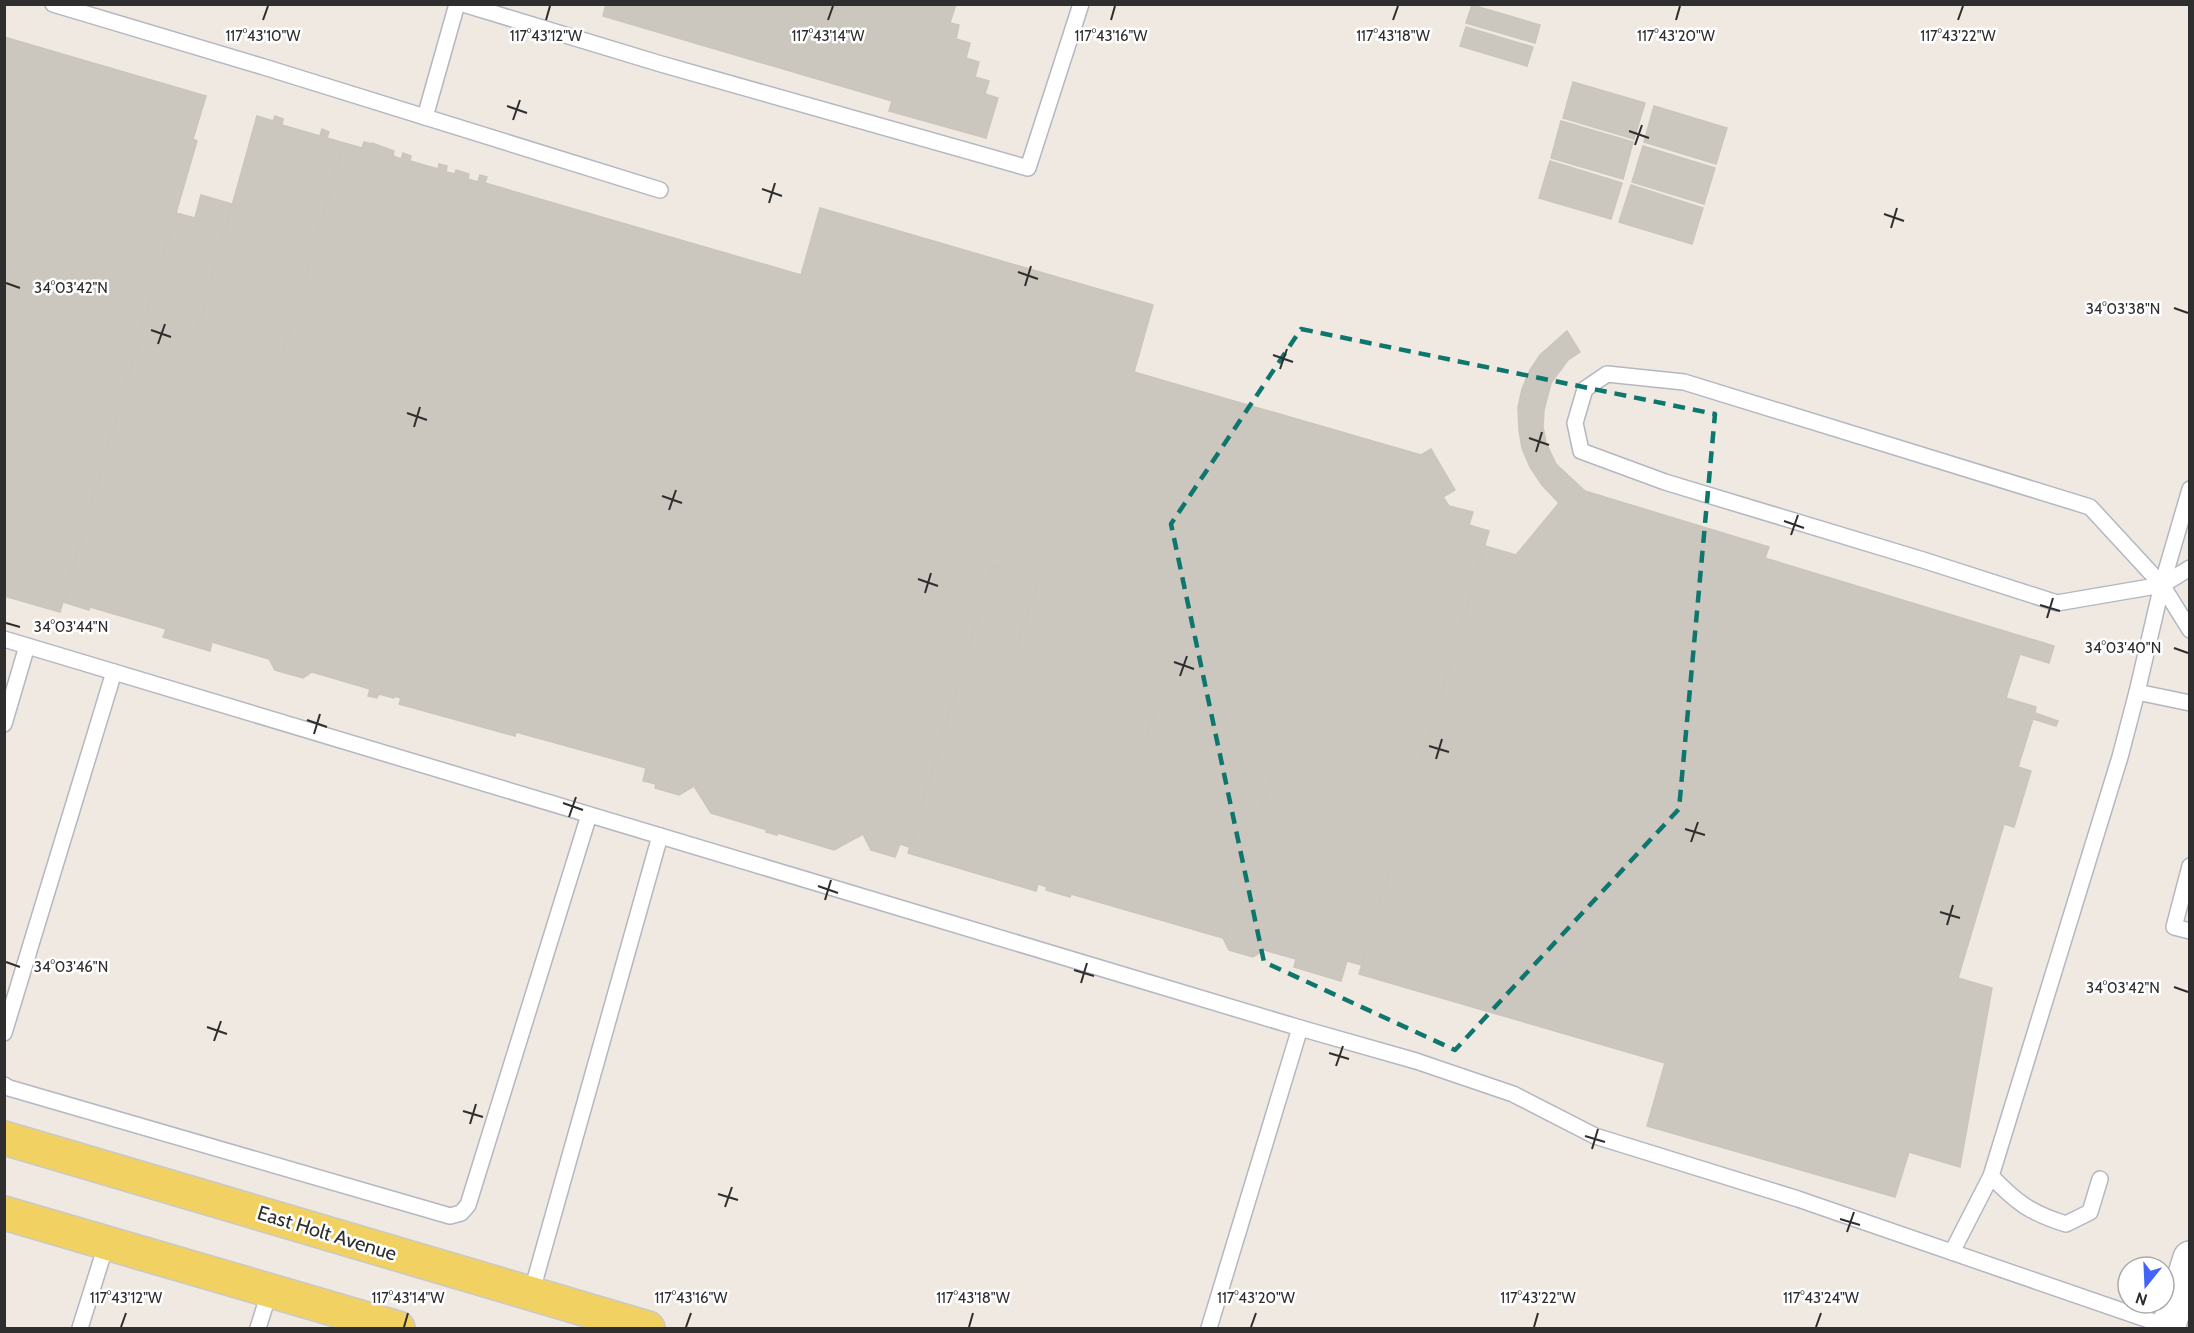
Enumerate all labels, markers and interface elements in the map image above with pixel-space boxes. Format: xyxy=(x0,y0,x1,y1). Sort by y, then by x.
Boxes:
text: 117°43'10"W xyxy=(225,27,301,45)
text: 117°43'12"W xyxy=(510,27,583,45)
text: 117°43'14"W xyxy=(791,27,865,45)
text: 117°43'16"W xyxy=(1074,27,1148,45)
text: 117°43'18"W xyxy=(1356,27,1431,45)
text: 117°43'20"W xyxy=(1637,27,1716,45)
text: 117°43'22"W xyxy=(1920,27,1997,45)
text: 34°03'42"N xyxy=(34,279,108,297)
text: 34°03'38"N xyxy=(2086,300,2160,318)
text: 34°03'44"N xyxy=(34,618,108,636)
text: 34°03'40"N xyxy=(2085,639,2161,657)
text: 34°03'46"N xyxy=(34,958,108,976)
text: 34°03'42"N xyxy=(2086,979,2160,997)
street label: East Holt Avenue xyxy=(254,1200,400,1266)
north arrow xyxy=(2116,1255,2176,1315)
text: N xyxy=(2133,1288,2150,1310)
text: 117°43'12"W xyxy=(90,1289,163,1307)
text: 117°43'14"W xyxy=(371,1289,445,1307)
text: 117°43'16"W xyxy=(654,1289,728,1307)
text: 117°43'18"W xyxy=(936,1289,1011,1307)
text: 117°43'20"W xyxy=(1217,1289,1296,1307)
text: 117°43'22"W xyxy=(1500,1289,1577,1307)
text: 117°43'24"W xyxy=(1783,1289,1860,1307)

